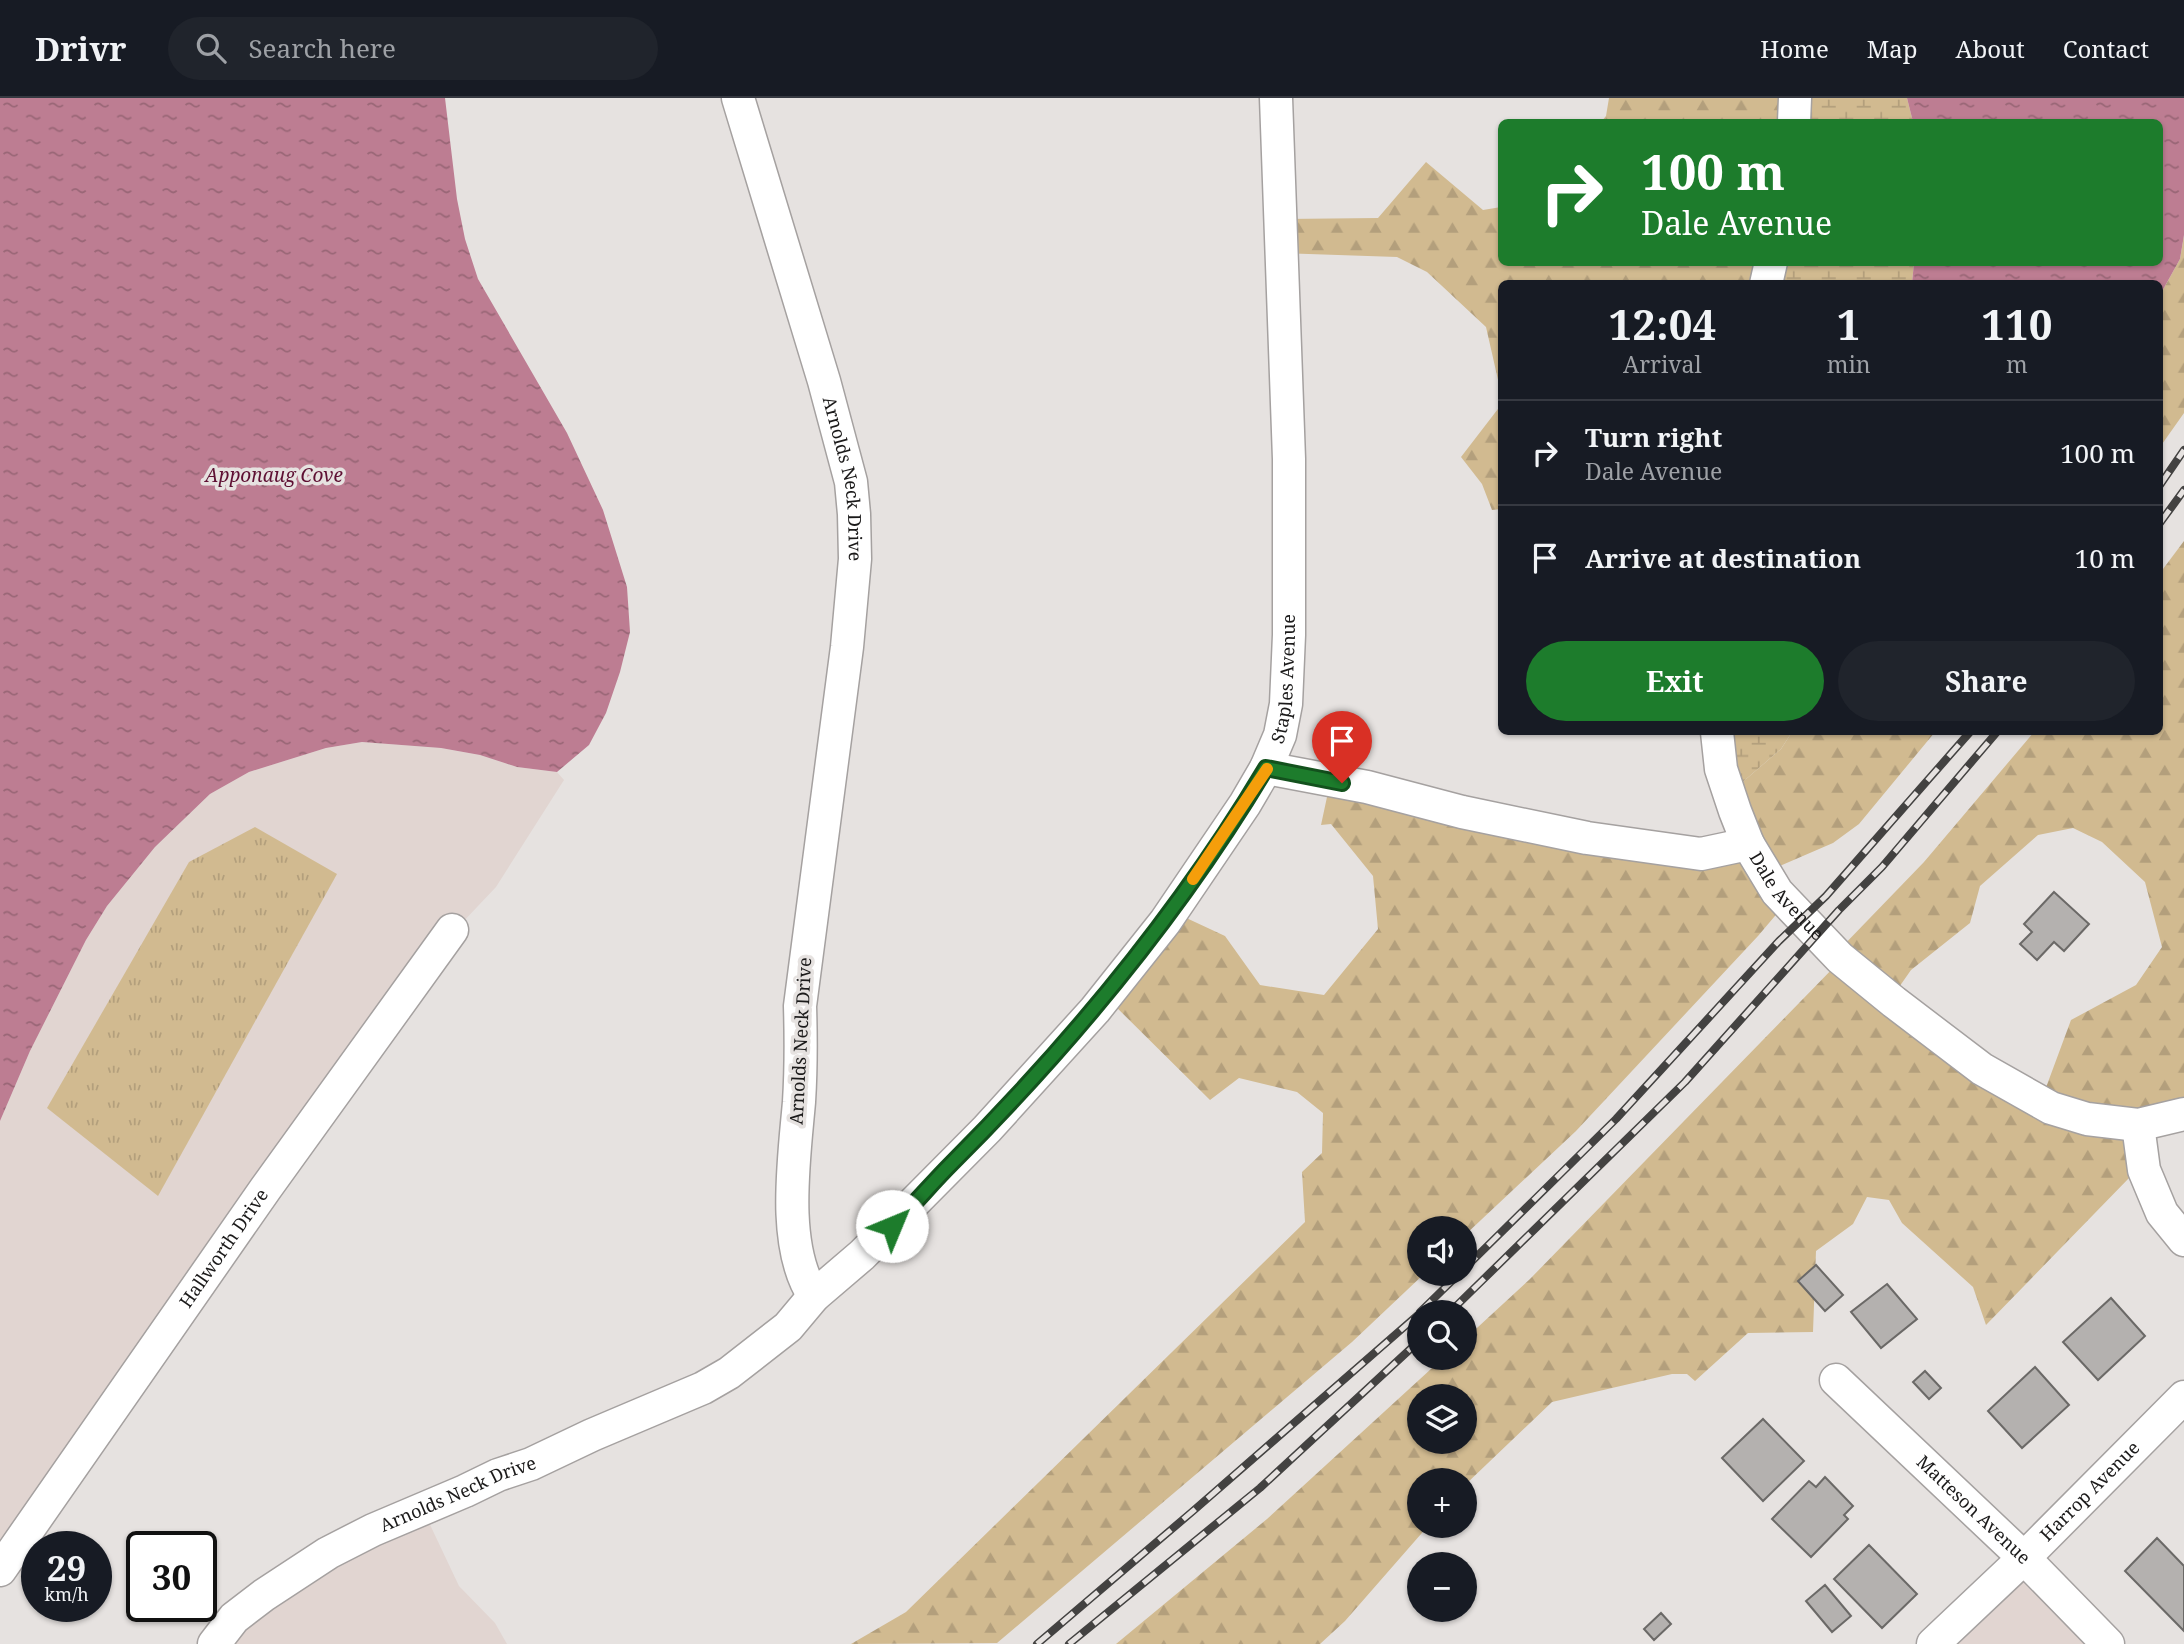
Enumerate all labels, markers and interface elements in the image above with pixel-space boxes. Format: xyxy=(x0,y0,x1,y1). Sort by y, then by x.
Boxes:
search box xyxy=(168,17,658,80)
text: Drivr xyxy=(35,26,126,71)
icon: search xyxy=(192,29,230,67)
text: Search here xyxy=(248,30,396,66)
text: Home xyxy=(1760,32,1829,65)
text: Map xyxy=(1867,32,1918,65)
text: About xyxy=(1956,32,2025,65)
text: Contact xyxy=(2063,32,2149,65)
text: 100 m xyxy=(1641,138,1785,204)
icon: right xyxy=(1526,147,1617,238)
text: Dale Avenue xyxy=(1641,201,1832,244)
text: 12:04 xyxy=(1609,295,1716,352)
text: 1 xyxy=(1837,295,1861,352)
text: 110 xyxy=(1981,295,2052,352)
text: Arrival xyxy=(1623,348,1702,380)
text: min xyxy=(1827,348,1871,380)
text: m xyxy=(2006,348,2028,380)
street label: Arnolds Neck Drive xyxy=(818,394,868,562)
text: Turn right xyxy=(1585,419,1722,455)
icon: right xyxy=(1526,434,1564,472)
text: 100 m xyxy=(2060,435,2135,471)
text: Dale Avenue xyxy=(1585,455,1722,487)
water label: Apponaug Cove xyxy=(203,462,343,488)
icon: arrive xyxy=(1526,539,1564,577)
text: Arrive at destination xyxy=(1585,540,1861,576)
text: 10 m xyxy=(2075,540,2135,576)
street label: Staples Avenue xyxy=(1265,614,1300,747)
button: Exit xyxy=(1526,641,1824,721)
button: Share xyxy=(1838,641,2135,721)
pin xyxy=(1312,711,1372,783)
icon: arrive xyxy=(1323,722,1361,760)
street label: Dale Avenue xyxy=(1744,847,1830,945)
street label: Arnolds Neck Drive xyxy=(784,957,816,1125)
street label: Hallworth Drive xyxy=(173,1183,273,1312)
position arrow xyxy=(855,1189,929,1263)
map controls xyxy=(1407,1216,1477,1622)
button: sound xyxy=(1407,1216,1477,1286)
button: search xyxy=(1407,1300,1477,1370)
button: layers xyxy=(1407,1384,1477,1454)
street label: Harrop Avenue xyxy=(2034,1436,2144,1546)
street label: Matteson Avenue xyxy=(1912,1449,2036,1569)
street label: Arnolds Neck Drive xyxy=(376,1450,539,1537)
button: + xyxy=(1407,1468,1477,1538)
speed limit sign: 30 xyxy=(126,1531,217,1622)
text: 29 xyxy=(47,1544,86,1591)
button: − xyxy=(1407,1552,1477,1622)
text: km/h xyxy=(44,1582,89,1606)

